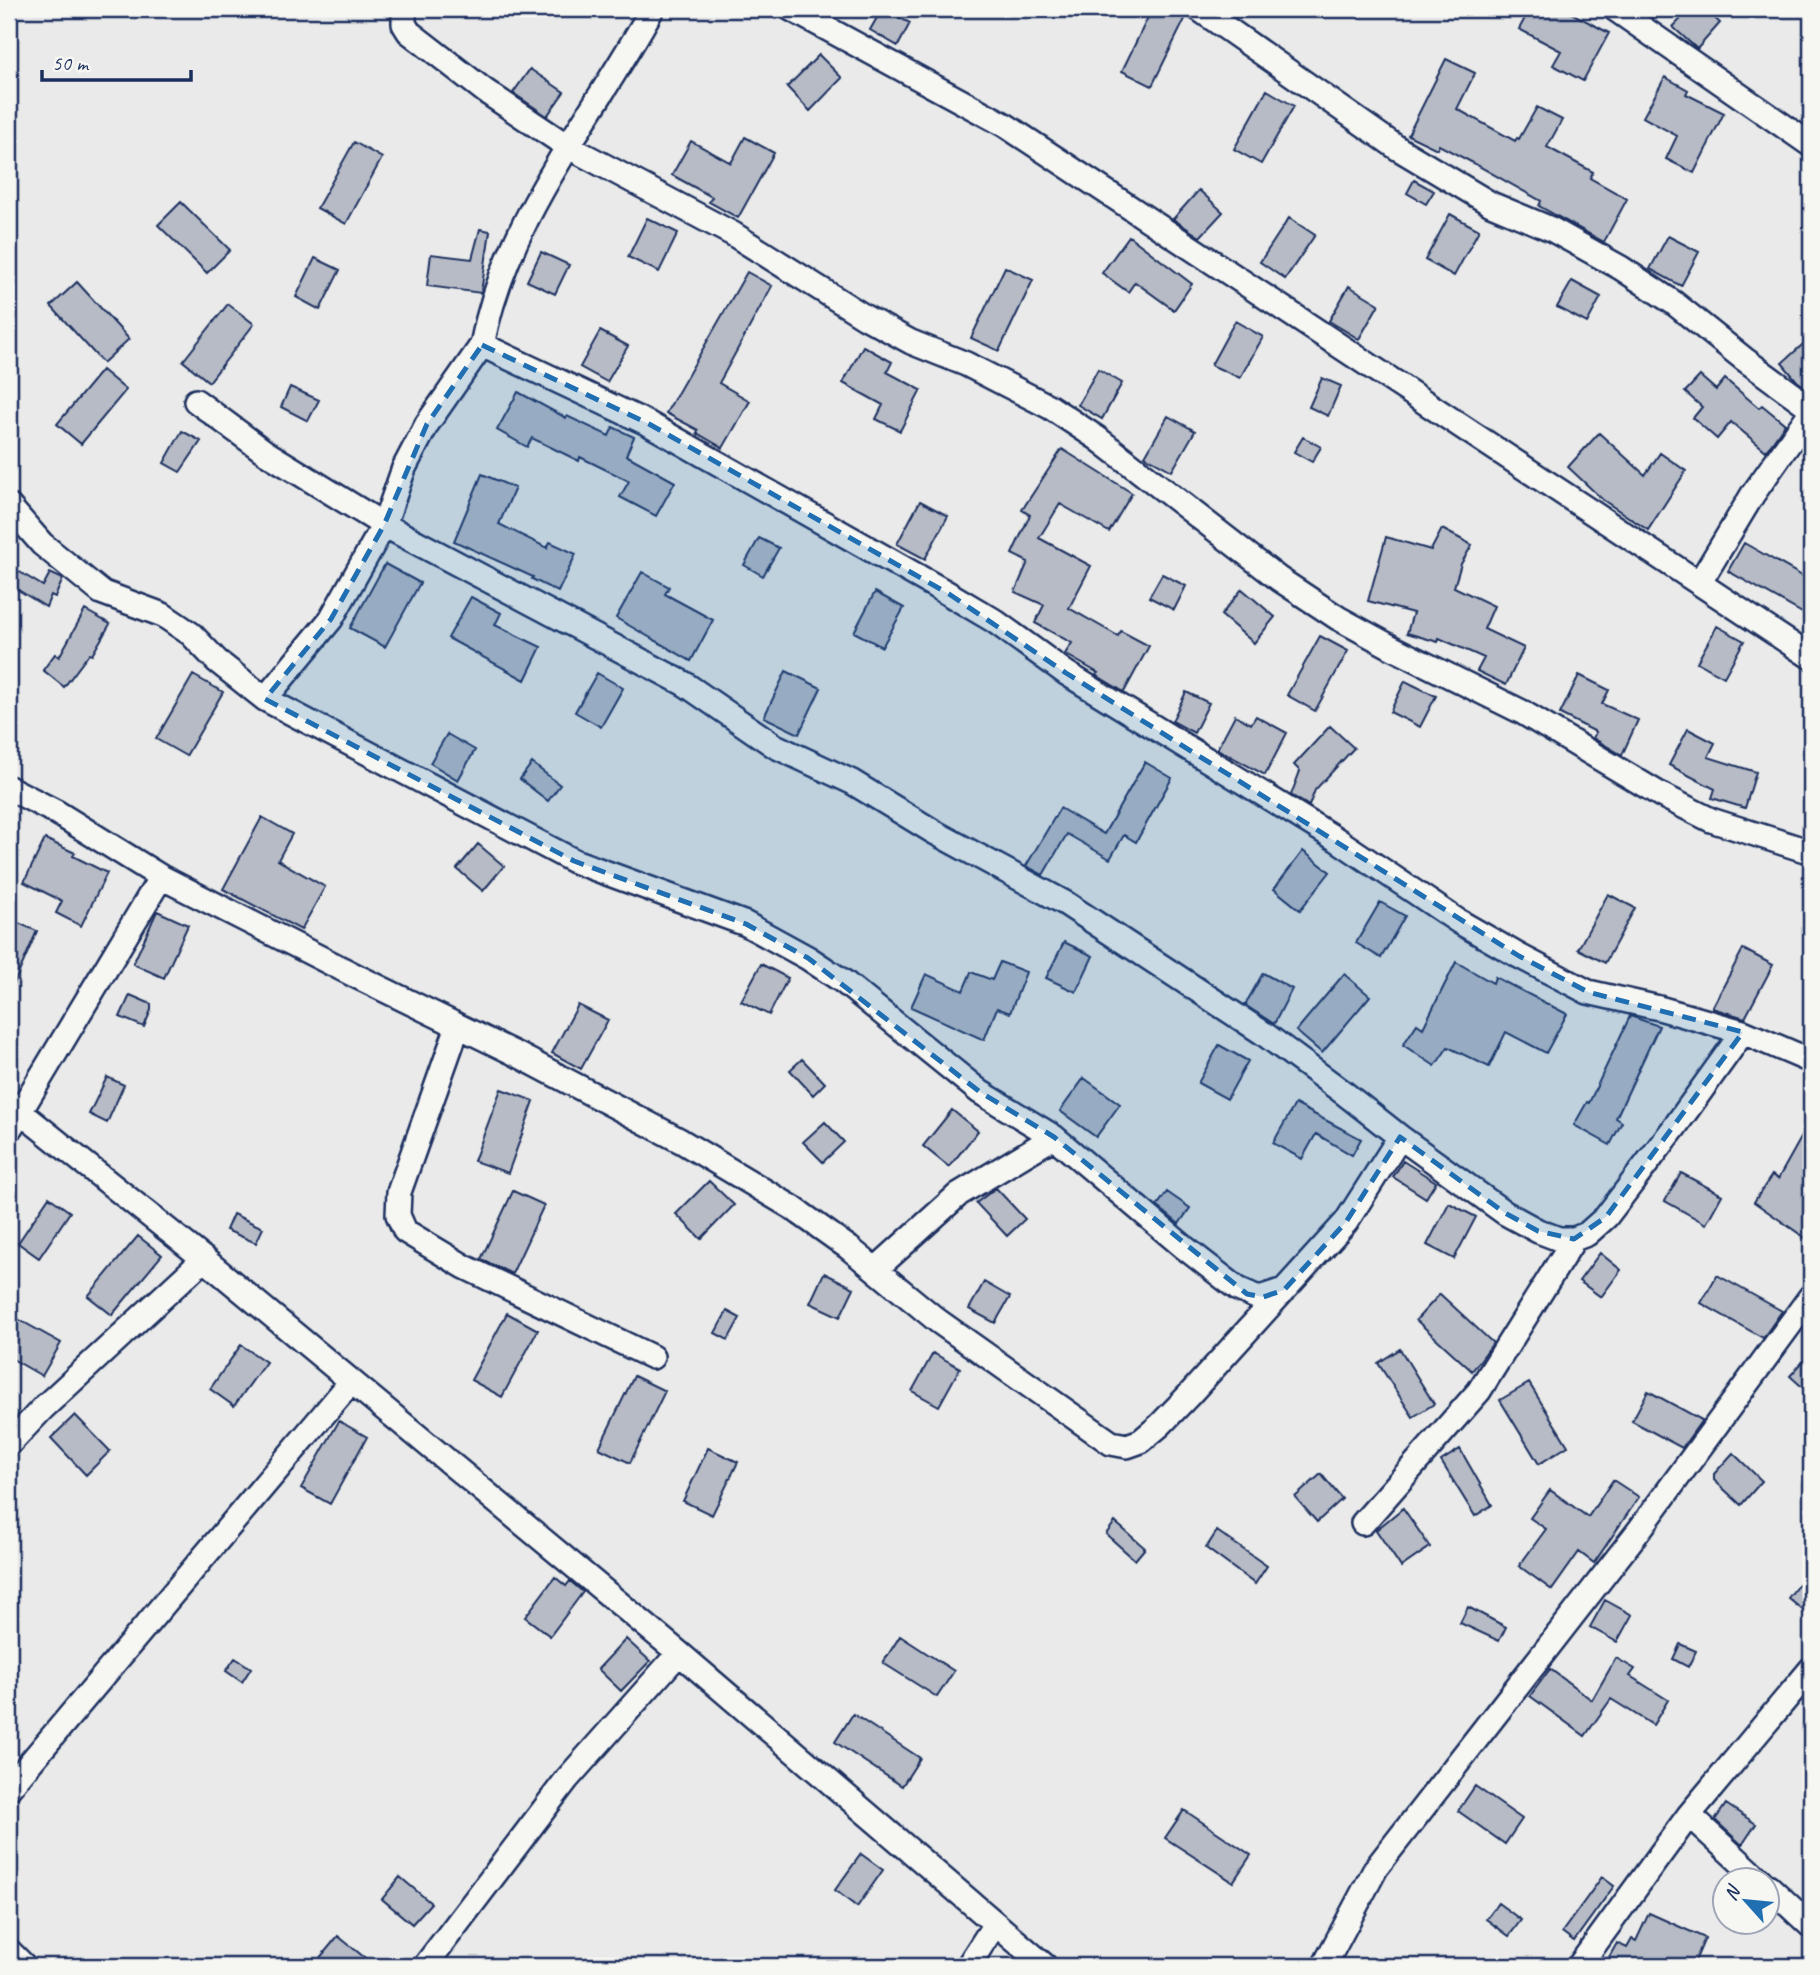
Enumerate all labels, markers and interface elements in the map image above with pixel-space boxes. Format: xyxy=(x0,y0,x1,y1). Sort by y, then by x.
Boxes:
scale bar xyxy=(42,38,191,82)
text: 50 m xyxy=(52,50,90,76)
north arrow xyxy=(1712,1867,1782,1937)
text: N xyxy=(1718,1880,1747,1904)

